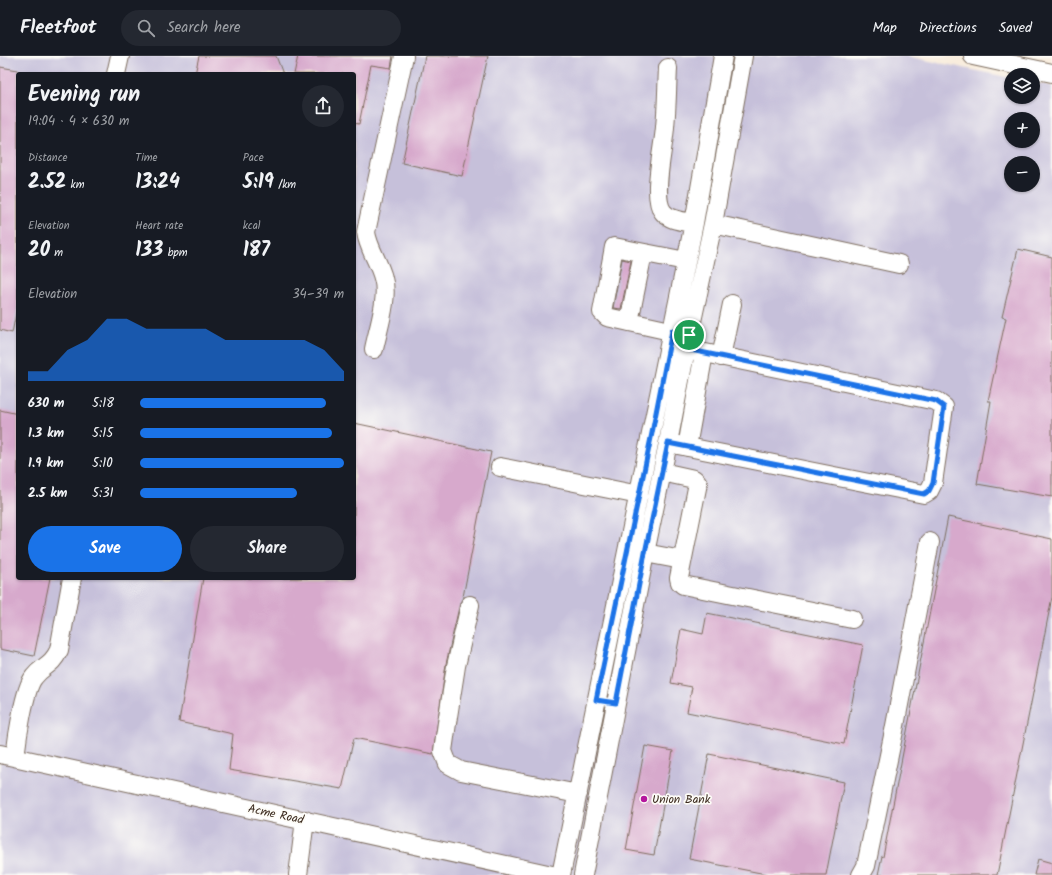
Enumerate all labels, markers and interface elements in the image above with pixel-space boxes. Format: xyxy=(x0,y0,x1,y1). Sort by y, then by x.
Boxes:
search box xyxy=(121,10,401,46)
text: Fleetfoot xyxy=(20,13,97,43)
text: Search here xyxy=(167,16,241,40)
icon: search xyxy=(135,17,157,39)
text: Map xyxy=(872,17,897,39)
text: Directions xyxy=(919,17,977,39)
text: Saved xyxy=(999,17,1032,39)
map controls xyxy=(1004,68,1040,192)
button: layers xyxy=(1004,68,1040,104)
text: Evening run xyxy=(28,78,140,113)
button: share xyxy=(302,85,344,127)
text: 19:04 · 4 × 630 m xyxy=(28,111,129,132)
button: + xyxy=(1004,112,1040,148)
text: Distance xyxy=(28,149,68,167)
text: Time xyxy=(135,149,158,167)
text: Pace xyxy=(243,149,264,167)
button: − xyxy=(1004,156,1040,192)
text: 2.52 xyxy=(28,167,66,199)
text: 13:24 xyxy=(135,167,180,199)
text: 5:19 xyxy=(243,167,274,199)
text: km xyxy=(66,176,85,194)
text: /km xyxy=(274,176,296,194)
text: Elevation xyxy=(28,217,70,235)
text: Heart rate xyxy=(135,217,183,235)
text: kcal xyxy=(243,217,261,235)
text: 20 xyxy=(28,235,50,267)
text: 133 xyxy=(135,235,163,267)
text: 187 xyxy=(243,235,270,267)
text: m xyxy=(50,244,63,262)
text: bpm xyxy=(163,244,187,262)
text: Elevation xyxy=(28,284,77,305)
text: 34–39 m xyxy=(292,284,344,305)
pin xyxy=(672,318,706,352)
icon: arrive xyxy=(678,324,700,346)
text: 630 m xyxy=(28,393,64,414)
text: 5:18 xyxy=(92,393,114,414)
text: 1.3 km xyxy=(28,423,64,444)
text: 5:15 xyxy=(92,423,113,444)
text: 1.9 km xyxy=(28,453,64,474)
text: 5:10 xyxy=(92,453,113,474)
text: 2.5 km xyxy=(28,483,67,504)
text: 5:31 xyxy=(92,483,114,504)
button: Save xyxy=(28,526,182,572)
button: Share xyxy=(190,526,344,572)
place label: Union Bank xyxy=(652,790,711,809)
marker: Union Bank xyxy=(639,794,649,804)
street label: Acme Road xyxy=(246,799,306,830)

